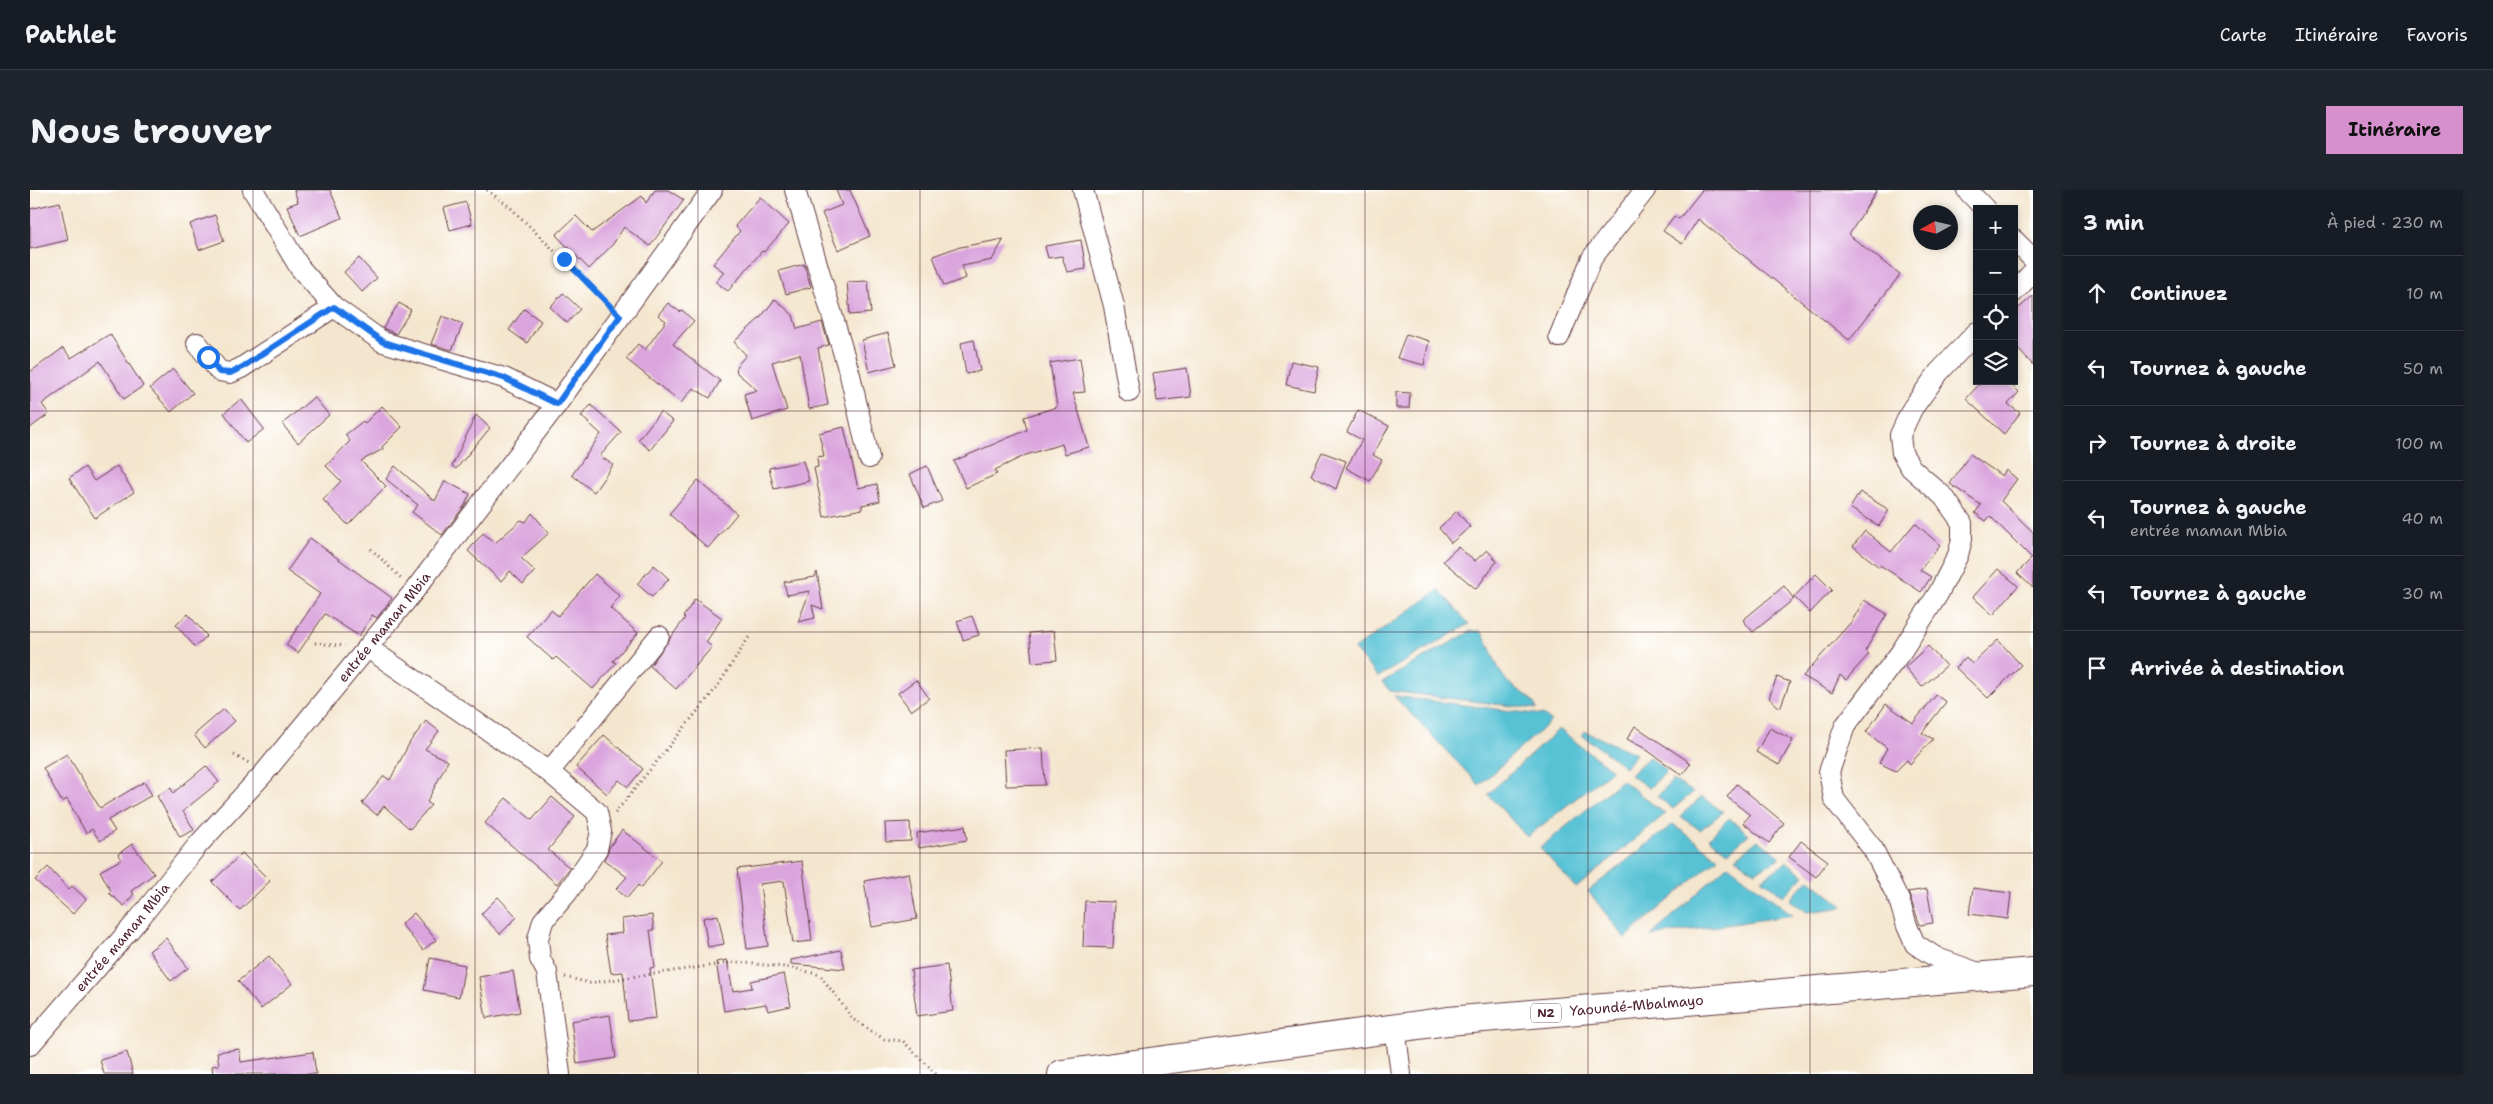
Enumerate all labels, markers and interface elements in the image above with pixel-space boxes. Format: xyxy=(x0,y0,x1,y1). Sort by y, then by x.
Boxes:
text: Pathlet xyxy=(25,19,116,51)
text: Carte xyxy=(2220,23,2267,47)
text: Itinéraire xyxy=(2295,23,2379,47)
text: Favoris xyxy=(2407,23,2468,47)
button: Itinéraire xyxy=(2326,106,2463,154)
text: Nous trouver xyxy=(30,107,272,154)
north arrow xyxy=(1913,205,1958,250)
map controls xyxy=(1973,205,2018,385)
button: + xyxy=(1973,205,2018,250)
text: 3 min xyxy=(2083,209,2144,237)
text: À pied · 230 m xyxy=(2327,212,2443,233)
route end xyxy=(553,248,576,271)
button: − xyxy=(1973,250,2018,295)
icon: ahead xyxy=(2083,279,2111,307)
text: Continuez xyxy=(2130,281,2228,306)
text: 10 m xyxy=(2406,283,2443,304)
button: locate xyxy=(1973,295,2018,340)
button: layers xyxy=(1973,340,2018,385)
route start xyxy=(197,346,220,369)
icon: left xyxy=(2083,354,2111,382)
text: Tournez à gauche xyxy=(2130,356,2307,381)
text: 50 m xyxy=(2403,358,2443,379)
icon: right xyxy=(2083,429,2111,457)
text: Tournez à droite xyxy=(2130,431,2297,456)
text: 100 m xyxy=(2395,433,2443,454)
text: Tournez à gauche xyxy=(2130,495,2307,520)
icon: left xyxy=(2083,504,2111,532)
text: 40 m xyxy=(2401,508,2443,529)
text: entrée maman Mbia xyxy=(2130,520,2287,541)
street label: entrée maman Mbia xyxy=(334,568,435,686)
icon: left xyxy=(2083,579,2111,607)
text: Tournez à gauche xyxy=(2130,581,2307,606)
text: 30 m xyxy=(2402,583,2443,604)
icon: arrive xyxy=(2083,654,2111,682)
text: Arrivée à destination xyxy=(2130,656,2344,681)
street label: entrée maman Mbia xyxy=(71,879,174,995)
street label: Yaoundé-Mbalmayo xyxy=(1569,991,1704,1020)
road number: N2 xyxy=(1531,1004,1561,1022)

